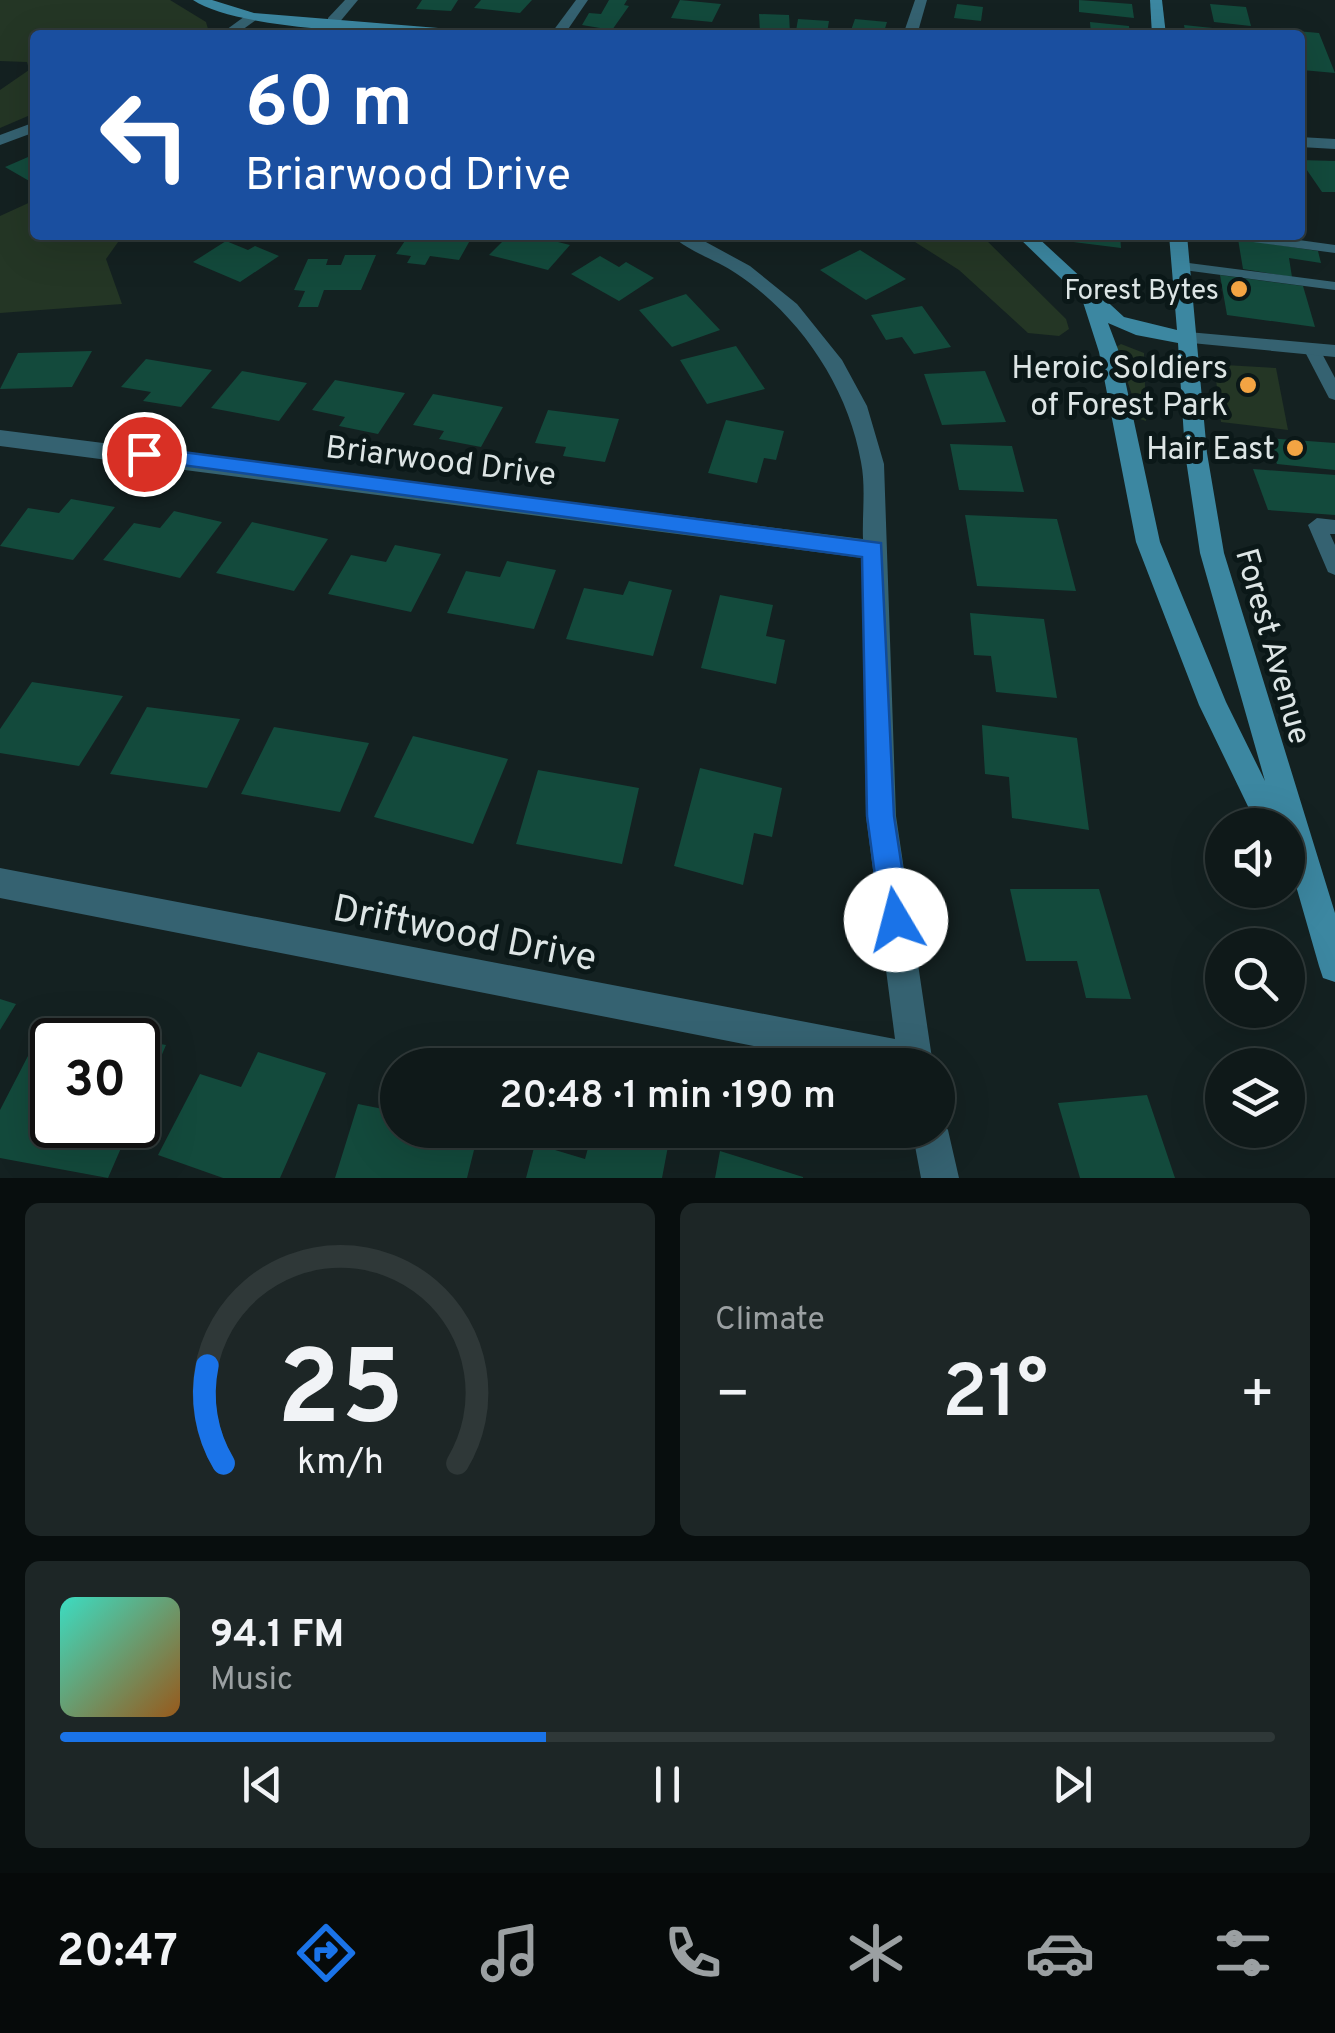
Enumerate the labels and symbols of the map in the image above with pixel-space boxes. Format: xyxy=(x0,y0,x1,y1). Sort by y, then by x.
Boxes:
place label: Forest Bytes xyxy=(1064,274,1219,310)
marker: Forest Bytes xyxy=(1228,278,1250,300)
place label: Heroic Soldiers of Forest Park xyxy=(1011,350,1228,427)
marker: Heroic Soldiers of Forest Park xyxy=(1237,374,1259,396)
pin xyxy=(102,412,187,497)
street label: Briarwood Drive xyxy=(323,429,558,497)
place label: Hair East xyxy=(1146,431,1275,471)
marker: Hair East xyxy=(1284,437,1306,459)
street label: Forest Avenue xyxy=(1224,544,1318,749)
position arrow xyxy=(844,868,948,972)
street label: Driftwood Drive xyxy=(328,886,600,985)
speed limit sign: 30 xyxy=(30,1018,160,1148)

